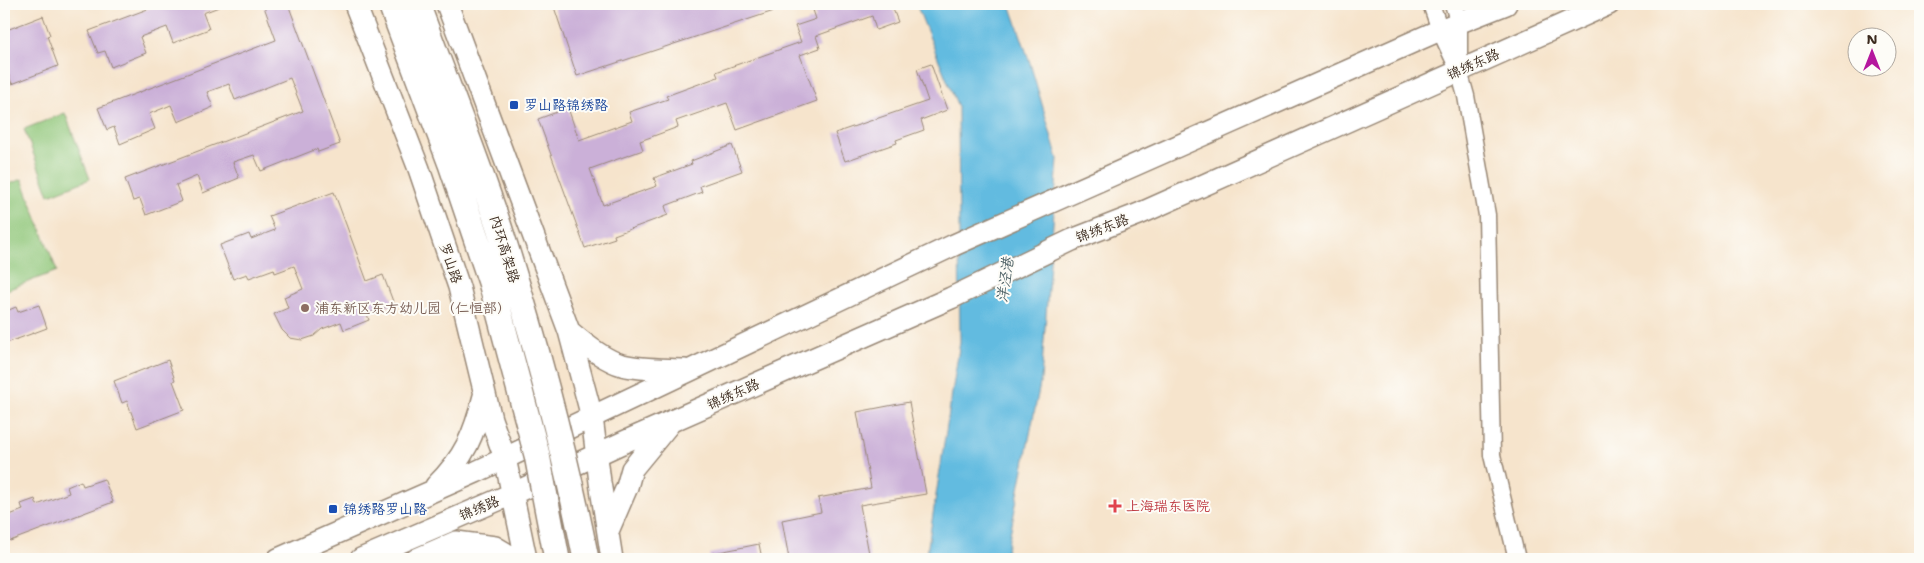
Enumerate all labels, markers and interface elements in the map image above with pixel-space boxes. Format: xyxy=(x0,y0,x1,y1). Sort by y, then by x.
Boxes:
north arrow xyxy=(1846,28,1896,78)
text: N xyxy=(1866,30,1878,48)
street label: 锦绣东路 xyxy=(1444,44,1502,84)
place label: 罗山路锦绣路 xyxy=(524,96,608,114)
marker: 罗山路锦绣路 xyxy=(508,99,520,111)
street label: 锦绣东路 xyxy=(1073,210,1131,246)
street label: 内环高架路 xyxy=(486,213,524,285)
street label: 罗山路 xyxy=(436,240,466,286)
water label: 洋泾港 xyxy=(992,254,1018,304)
place label: 浦东新区东方幼儿园（仁恒部） xyxy=(315,299,511,317)
marker: 浦东新区东方幼儿园（仁恒部） xyxy=(299,302,311,314)
street label: 锦绣东路 xyxy=(704,374,762,414)
street label: 锦绣路 xyxy=(456,492,502,524)
place label: 上海瑞东医院 xyxy=(1126,497,1210,515)
marker: 上海瑞东医院 xyxy=(1108,499,1122,513)
place label: 锦绣路罗山路 xyxy=(343,500,427,518)
marker: 锦绣路罗山路 xyxy=(327,503,339,515)

